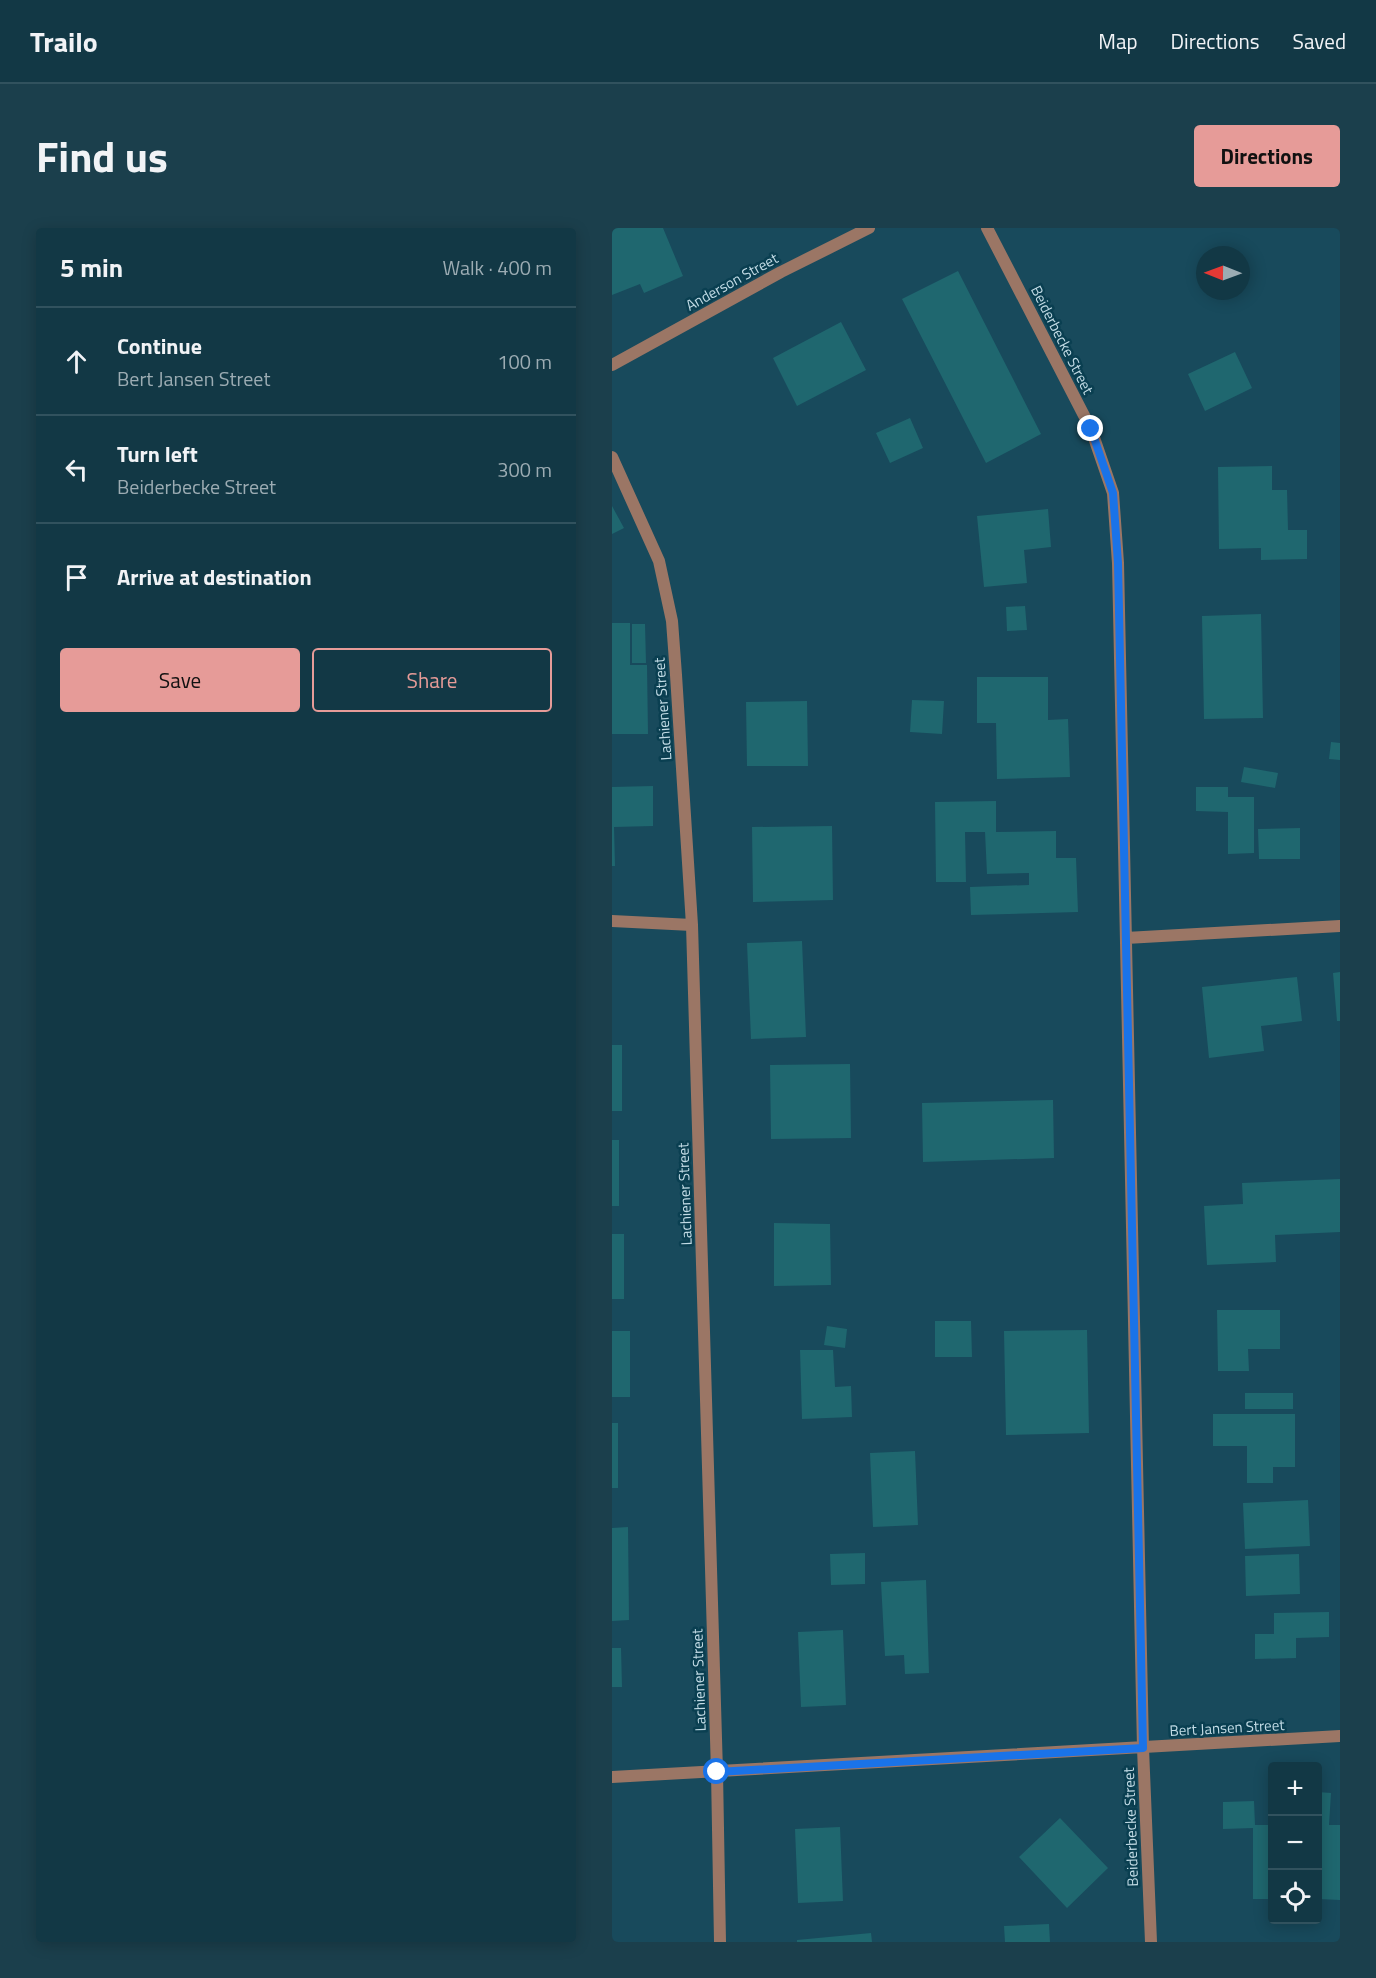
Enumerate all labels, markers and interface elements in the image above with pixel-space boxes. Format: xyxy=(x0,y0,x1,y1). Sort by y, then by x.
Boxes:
text: Trailo xyxy=(30,20,98,63)
text: Map xyxy=(1098,25,1138,57)
text: Directions xyxy=(1171,25,1260,57)
text: Saved xyxy=(1293,25,1346,57)
text: Find us xyxy=(36,124,168,188)
button: Directions xyxy=(1194,125,1340,187)
street label: Anderson Street xyxy=(681,246,783,316)
north arrow xyxy=(1196,246,1250,300)
text: 5 min xyxy=(60,248,123,287)
text: Walk · 400 m xyxy=(443,252,552,283)
street label: Beiderbecke Street xyxy=(1025,281,1100,399)
text: Continue xyxy=(117,329,202,363)
icon: ahead xyxy=(60,345,93,378)
text: 100 m xyxy=(497,346,552,377)
text: Bert Jansen Street xyxy=(117,363,270,394)
route end xyxy=(1077,415,1103,441)
text: Turn left xyxy=(117,437,198,471)
icon: left xyxy=(60,453,93,486)
text: 300 m xyxy=(497,454,552,485)
text: Beiderbecke Street xyxy=(117,471,276,502)
text: Arrive at destination xyxy=(117,560,312,594)
icon: arrive xyxy=(60,561,93,594)
button: Save xyxy=(60,648,300,712)
button: Share xyxy=(312,648,552,712)
street label: Lachiener Street xyxy=(647,656,678,761)
street label: Lachiener Street xyxy=(671,1141,698,1246)
street label: Lachiener Street xyxy=(685,1627,712,1732)
street label: Bert Jansen Street xyxy=(1169,1713,1286,1742)
route start xyxy=(703,1758,729,1784)
map controls xyxy=(1268,1762,1322,1924)
button: + xyxy=(1268,1762,1322,1816)
street label: Beiderbecke Street xyxy=(1117,1766,1144,1887)
button: − xyxy=(1268,1816,1322,1870)
button: locate xyxy=(1268,1870,1322,1924)

